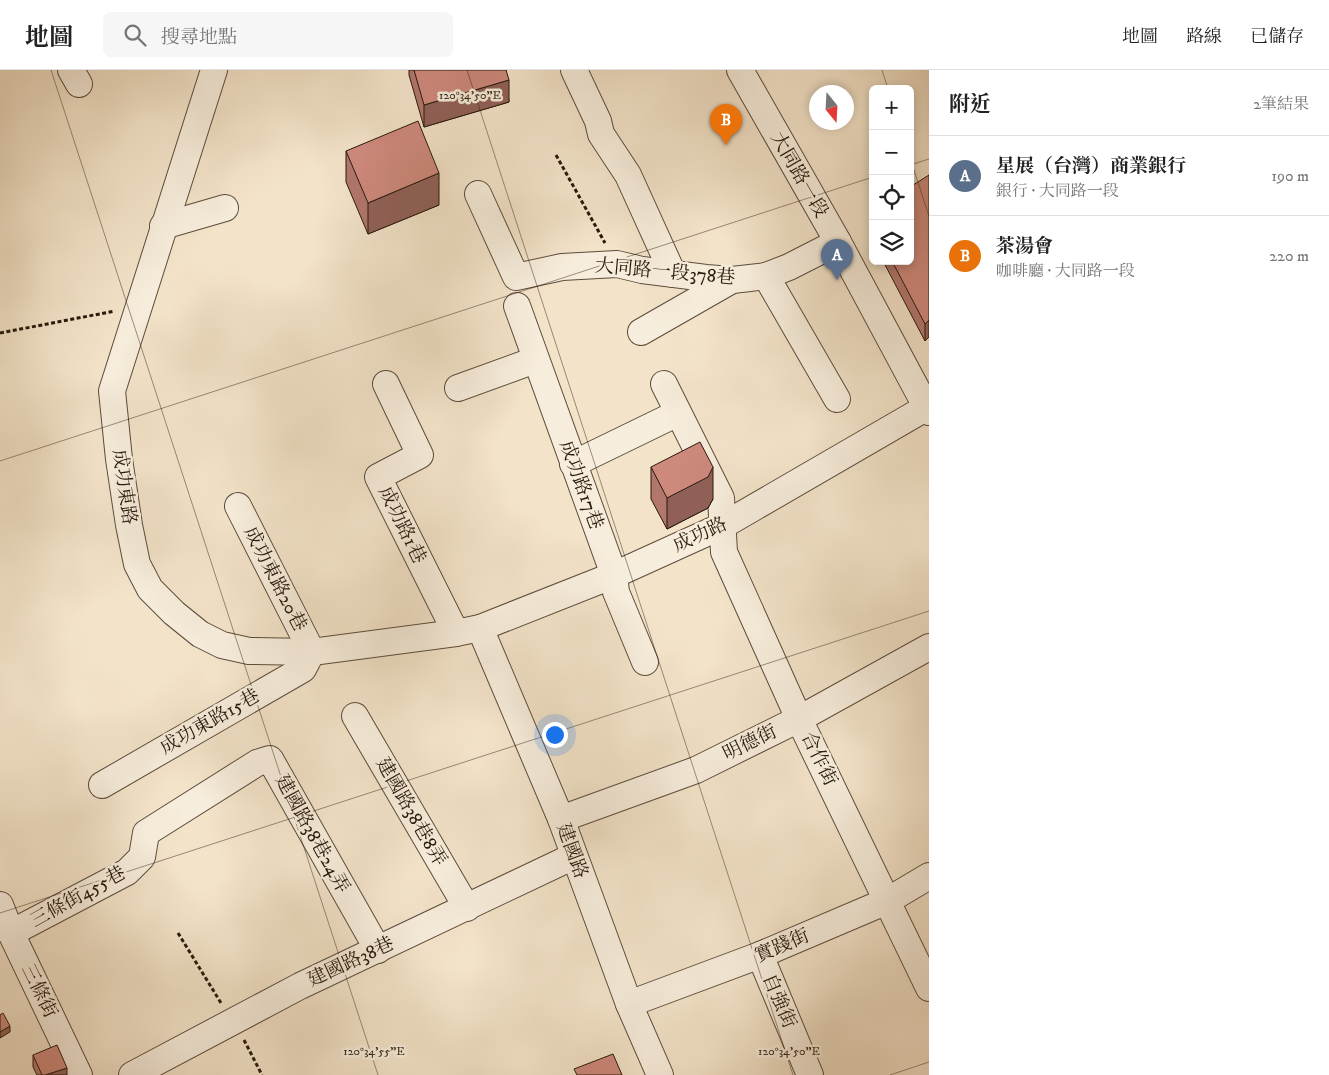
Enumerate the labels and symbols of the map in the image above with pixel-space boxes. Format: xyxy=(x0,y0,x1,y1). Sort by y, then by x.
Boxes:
north arrow xyxy=(809,85,854,130)
text: 120°34'50"E xyxy=(439,88,501,103)
pin: B xyxy=(710,104,742,145)
street label: 大同路一段 xyxy=(765,128,833,222)
pin: A xyxy=(821,239,853,280)
street label: 大同路一段378巷 xyxy=(594,254,736,290)
street label: 成功路17巷 xyxy=(554,437,608,533)
street label: 成功東路 xyxy=(107,448,141,526)
street label: 成功路1巷 xyxy=(373,483,431,567)
street label: 成功路 xyxy=(669,513,731,557)
street label: 成功東路20巷 xyxy=(239,523,311,635)
street label: 成功東路15巷 xyxy=(156,684,264,760)
street label: 明德街 xyxy=(719,720,781,766)
your location xyxy=(542,722,568,748)
street label: 合作街 xyxy=(796,728,842,790)
street label: 建國路38巷8弄 xyxy=(371,754,451,870)
street label: 建國路38巷24弄 xyxy=(270,771,354,897)
street label: 建國路 xyxy=(551,820,593,882)
street label: 三條街455巷 xyxy=(26,861,130,933)
street label: 實踐街 xyxy=(751,924,813,968)
street label: 建國路38巷 xyxy=(304,932,398,992)
street label: 三條街 xyxy=(16,960,62,1022)
street label: 自強街 xyxy=(757,970,801,1032)
text: 120°34'55"E xyxy=(343,1044,405,1059)
text: 120°34'50"E xyxy=(758,1044,820,1059)

